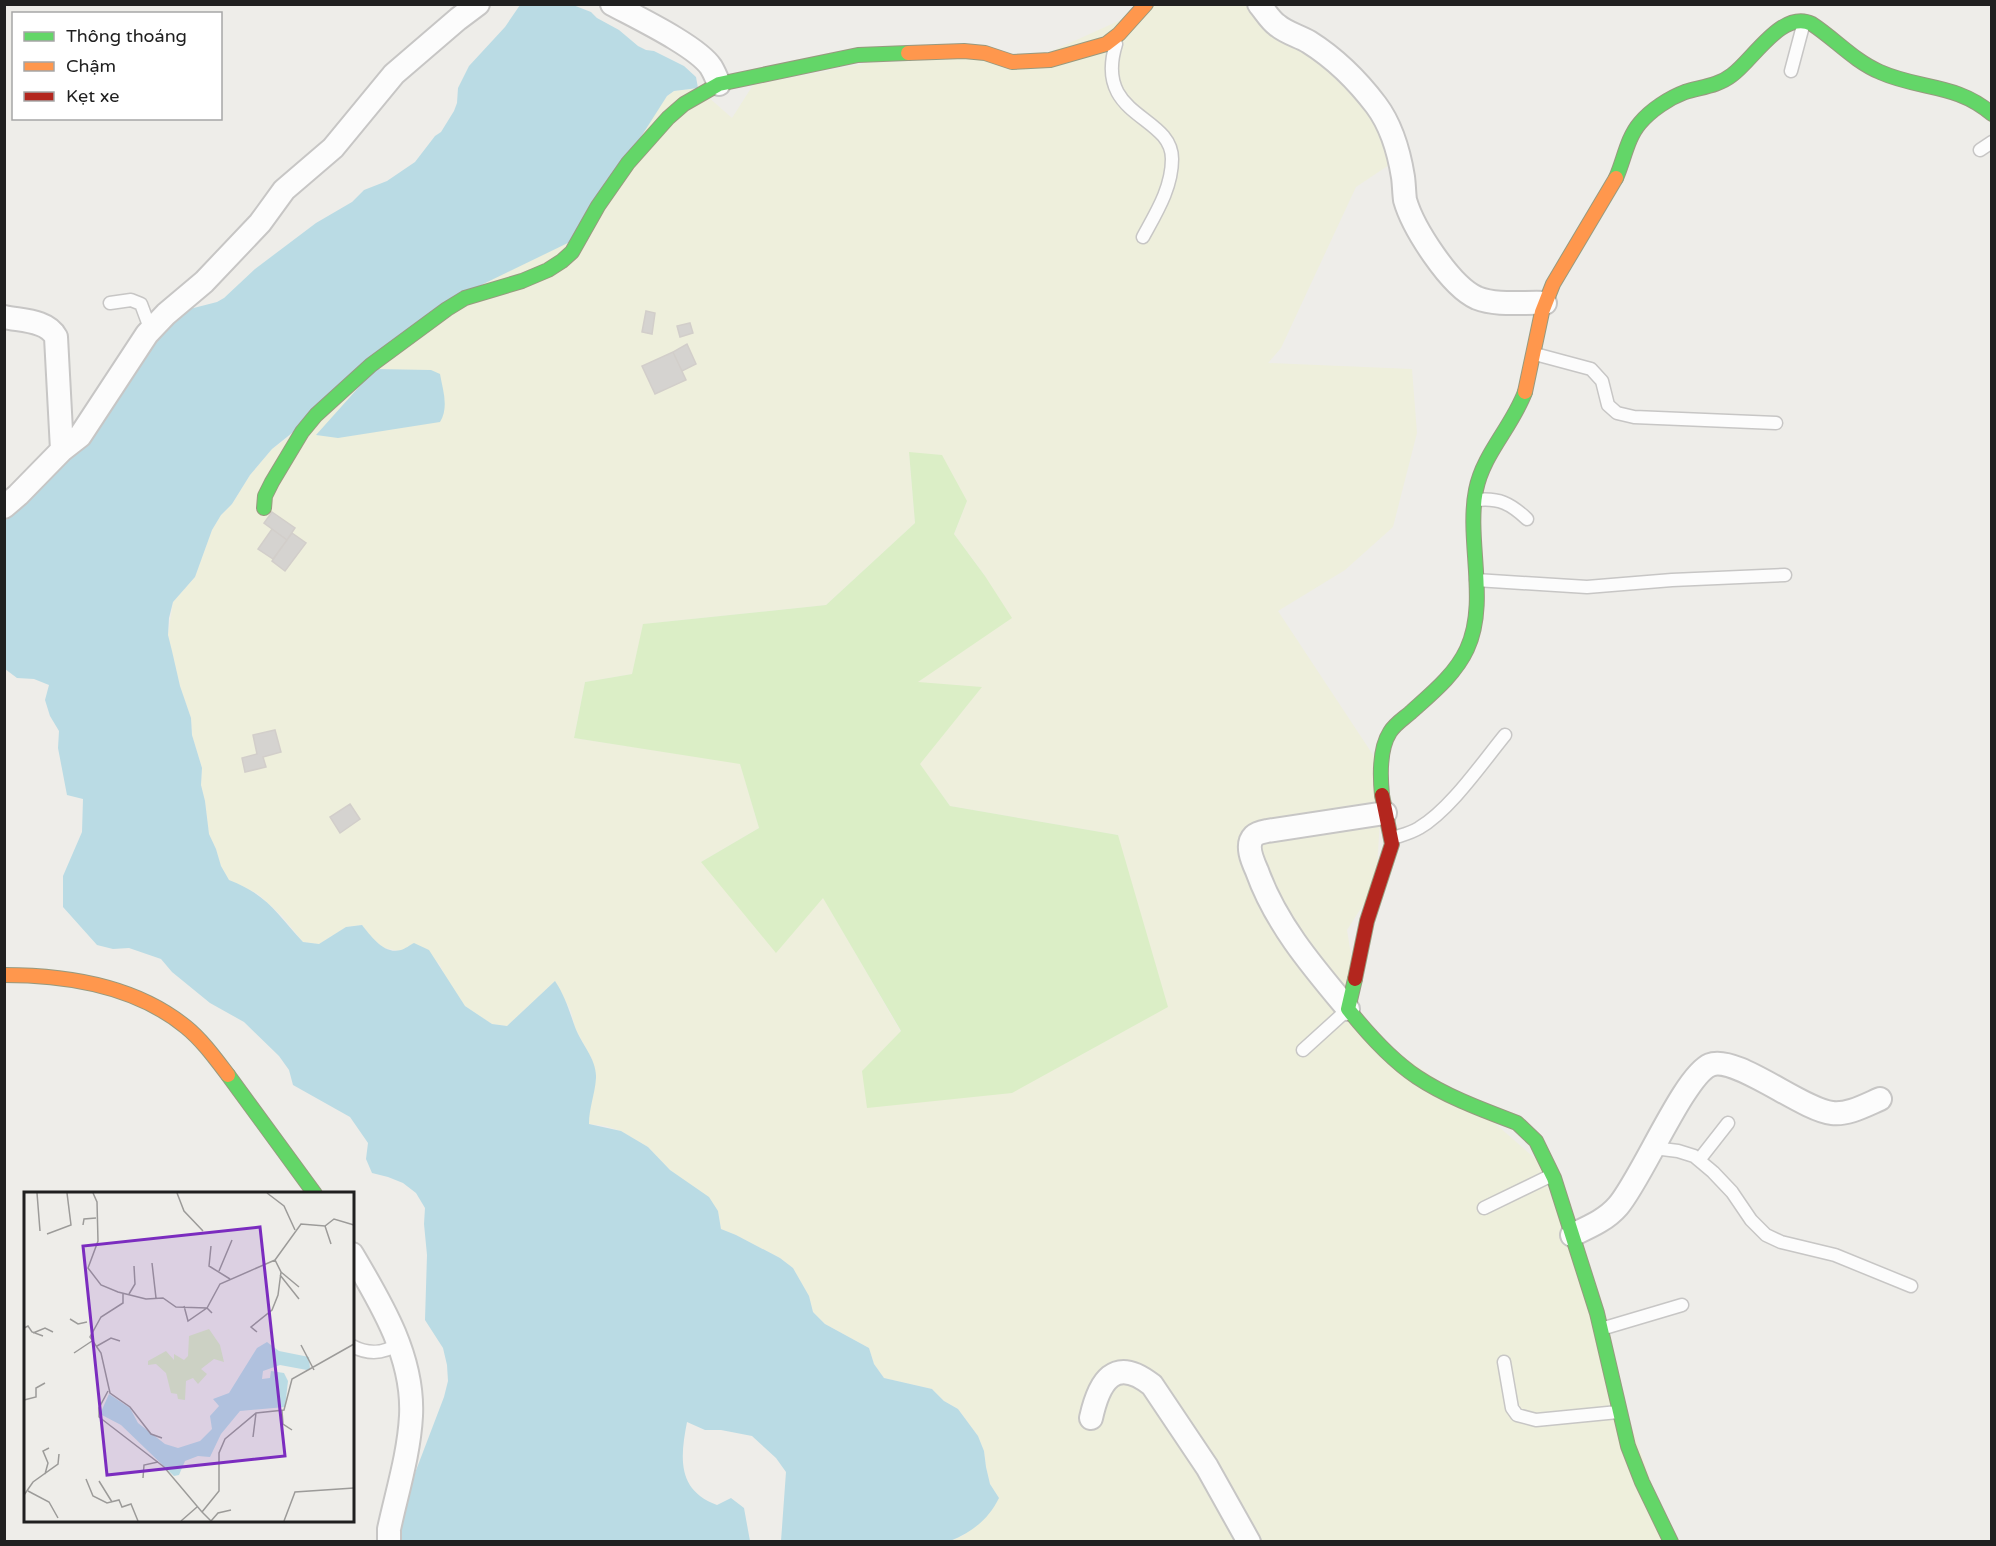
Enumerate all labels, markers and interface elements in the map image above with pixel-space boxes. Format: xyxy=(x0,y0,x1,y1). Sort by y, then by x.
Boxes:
legend xyxy=(12,12,222,120)
text: Thông thoáng xyxy=(66,25,187,47)
text: Chậm xyxy=(66,55,116,77)
text: Kẹt xe xyxy=(66,85,120,107)
inset map xyxy=(24,1192,354,1522)

